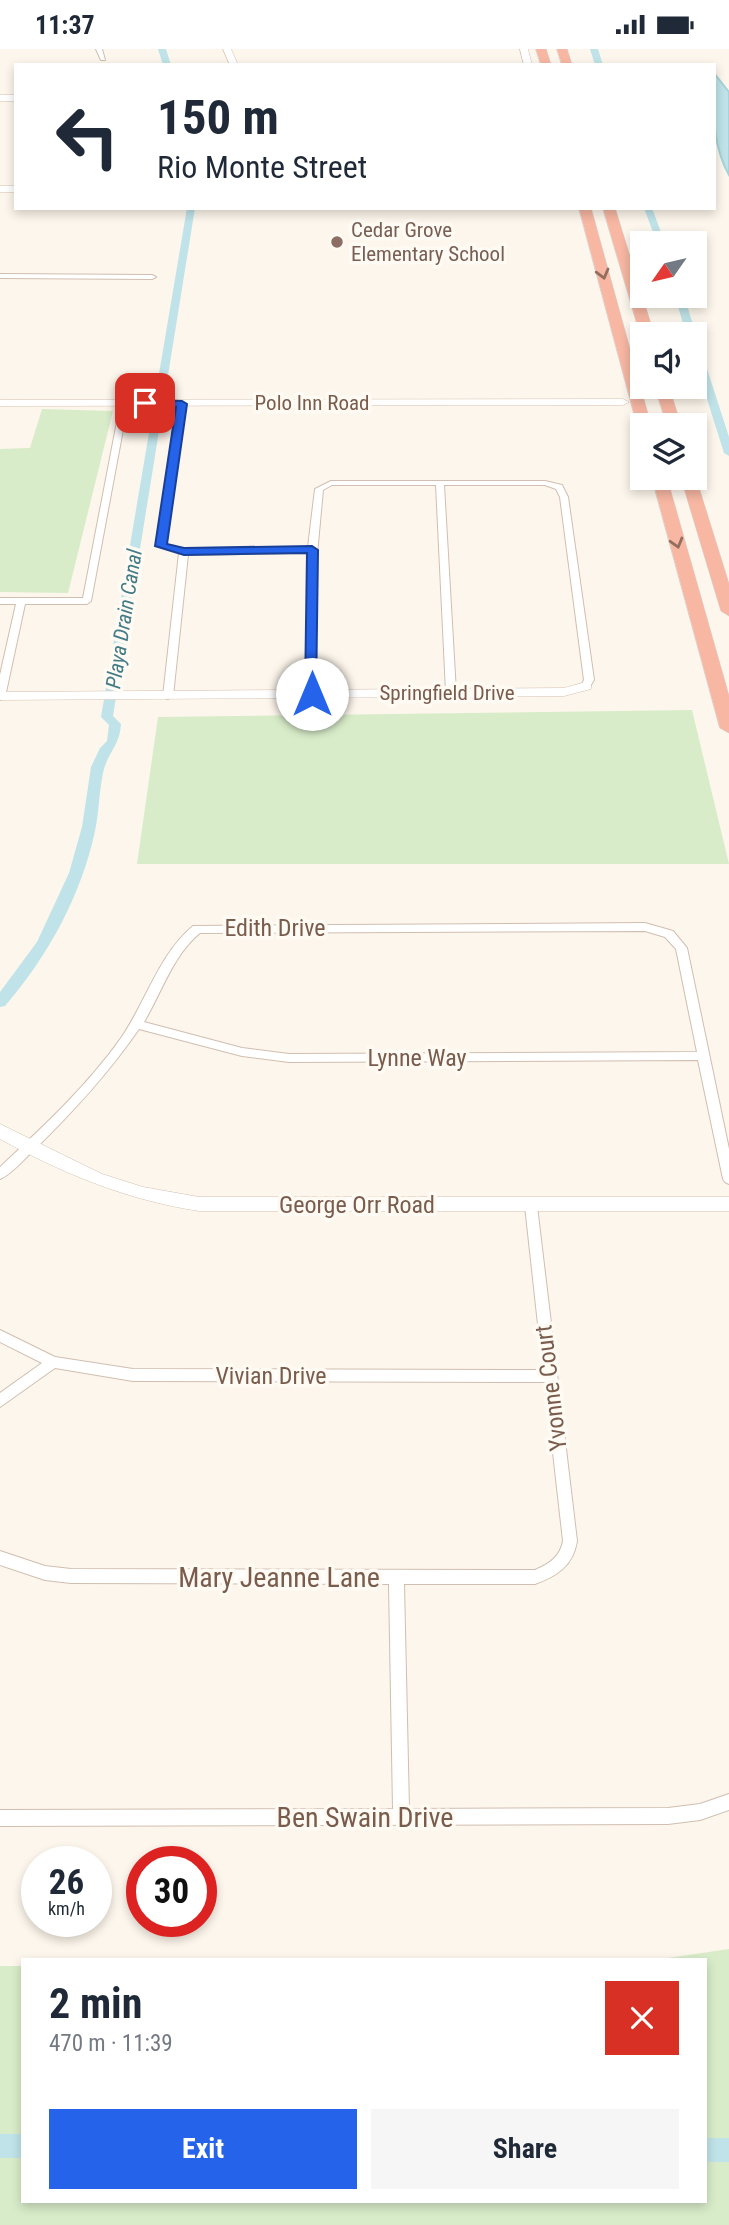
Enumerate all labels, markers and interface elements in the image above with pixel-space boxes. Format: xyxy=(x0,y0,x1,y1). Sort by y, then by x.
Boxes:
text: 11:37 xyxy=(35,10,95,40)
text: 150 m xyxy=(157,89,279,146)
icon: left xyxy=(42,91,133,182)
text: Rio Monte Street xyxy=(157,148,367,186)
place label: Cedar Grove Elementary School xyxy=(351,218,505,266)
north arrow xyxy=(630,231,707,308)
map controls xyxy=(630,231,707,490)
marker: Cedar Grove Elementary School xyxy=(329,234,345,250)
one-way arrow xyxy=(595,268,609,280)
button: sound xyxy=(630,322,707,399)
pin xyxy=(115,373,175,433)
icon: arrive xyxy=(126,384,164,422)
street label: Polo Inn Road xyxy=(255,391,369,415)
button: layers xyxy=(630,413,707,490)
one-way arrow xyxy=(669,537,684,549)
water label: Playa Drain Canal xyxy=(101,547,147,690)
position arrow xyxy=(275,657,349,731)
street label: Springfield Drive xyxy=(379,681,515,705)
street label: Edith Drive xyxy=(224,914,326,942)
street label: Lynne Way xyxy=(367,1044,467,1072)
street label: George Orr Road xyxy=(279,1191,435,1219)
street label: Yvonne Court xyxy=(529,1323,573,1453)
street label: Vivian Drive xyxy=(215,1362,327,1390)
street label: Mary Jeanne Lane xyxy=(178,1561,380,1594)
street label: Ben Swain Drive xyxy=(277,1801,453,1834)
speed limit sign: 30 xyxy=(126,1846,217,1937)
text: 26 xyxy=(49,1862,84,1903)
text: km/h xyxy=(48,1898,85,1919)
text: 2 min xyxy=(49,1979,142,2028)
button: close xyxy=(605,1981,679,2055)
text: 470 m · 11:39 xyxy=(49,2030,173,2057)
button: Exit xyxy=(49,2109,357,2189)
button: Share xyxy=(371,2109,679,2189)

